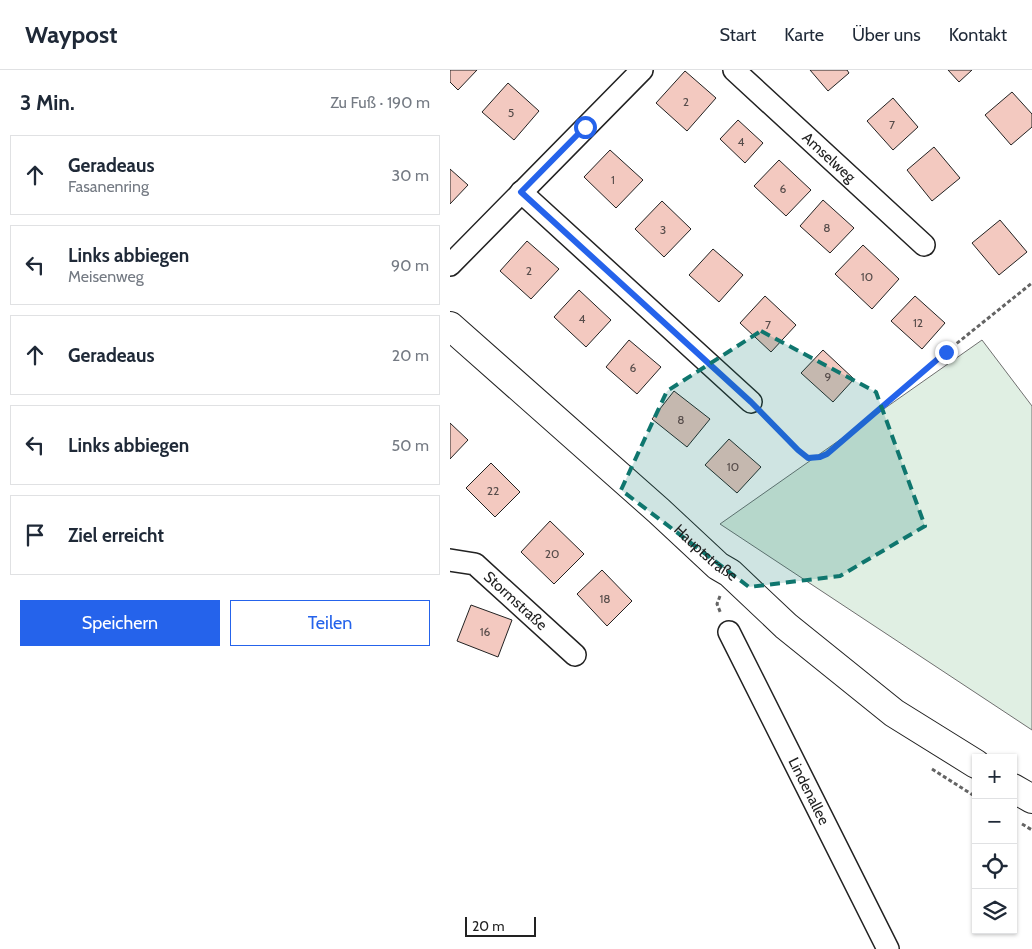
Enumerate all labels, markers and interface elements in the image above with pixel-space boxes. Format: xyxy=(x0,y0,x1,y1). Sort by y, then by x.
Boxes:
text: Waypost xyxy=(25,20,117,49)
text: Start xyxy=(720,24,756,46)
text: Karte xyxy=(784,24,824,46)
text: Über uns xyxy=(852,24,921,46)
text: Kontakt xyxy=(949,24,1007,46)
text: 3 Min. xyxy=(20,90,75,115)
text: Zu Fuß · 190 m xyxy=(330,93,430,112)
house number: 2 xyxy=(683,94,689,109)
house number: 5 xyxy=(508,105,514,120)
route start xyxy=(574,116,597,139)
house number: 7 xyxy=(889,117,895,132)
street label: Amselweg xyxy=(799,128,860,187)
house number: 4 xyxy=(738,134,745,149)
text: Geradeaus xyxy=(68,154,154,177)
icon: ahead xyxy=(21,161,49,189)
text: 30 m xyxy=(392,166,429,185)
house number: 1 xyxy=(611,172,615,187)
text: Fasanenring xyxy=(68,177,149,196)
house number: 6 xyxy=(780,181,787,196)
house number: 8 xyxy=(823,220,831,235)
house number: 3 xyxy=(660,222,666,237)
text: Links abbiegen xyxy=(68,244,189,267)
icon: left xyxy=(21,251,49,279)
text: 90 m xyxy=(391,256,429,275)
house number: 2 xyxy=(526,263,532,278)
text: Meisenweg xyxy=(68,267,144,286)
house number: 10 xyxy=(861,269,873,284)
house number: 4 xyxy=(579,311,586,326)
house number: 12 xyxy=(913,315,923,330)
house number: 7 xyxy=(765,317,771,332)
icon: ahead xyxy=(21,341,49,369)
route end xyxy=(935,341,958,364)
text: Geradeaus xyxy=(68,344,154,367)
text: 20 m xyxy=(392,346,429,365)
house number: 6 xyxy=(630,360,637,375)
house number: 9 xyxy=(825,369,832,384)
house number: 8 xyxy=(677,412,685,427)
icon: left xyxy=(21,431,49,459)
text: Links abbiegen xyxy=(68,434,189,457)
text: 50 m xyxy=(392,436,429,455)
house number: 10 xyxy=(727,459,739,474)
house number: 22 xyxy=(487,483,499,498)
icon: arrive xyxy=(21,521,49,549)
street label: Hauptstraße xyxy=(670,521,742,585)
text: Ziel erreicht xyxy=(68,524,164,547)
house number: 20 xyxy=(545,546,559,561)
street label: Stormstraße xyxy=(480,568,551,634)
house number: 18 xyxy=(599,591,611,606)
button: Speichern xyxy=(20,600,220,646)
button: Teilen xyxy=(230,600,430,646)
house number: 16 xyxy=(480,624,491,639)
street label: Lindenallee xyxy=(784,754,833,828)
map controls xyxy=(972,754,1017,934)
button: + xyxy=(972,754,1017,799)
button: − xyxy=(972,799,1017,844)
button: locate xyxy=(972,844,1017,889)
button: layers xyxy=(972,889,1017,934)
scale bar xyxy=(465,914,536,937)
text: 20 m xyxy=(472,917,505,935)

